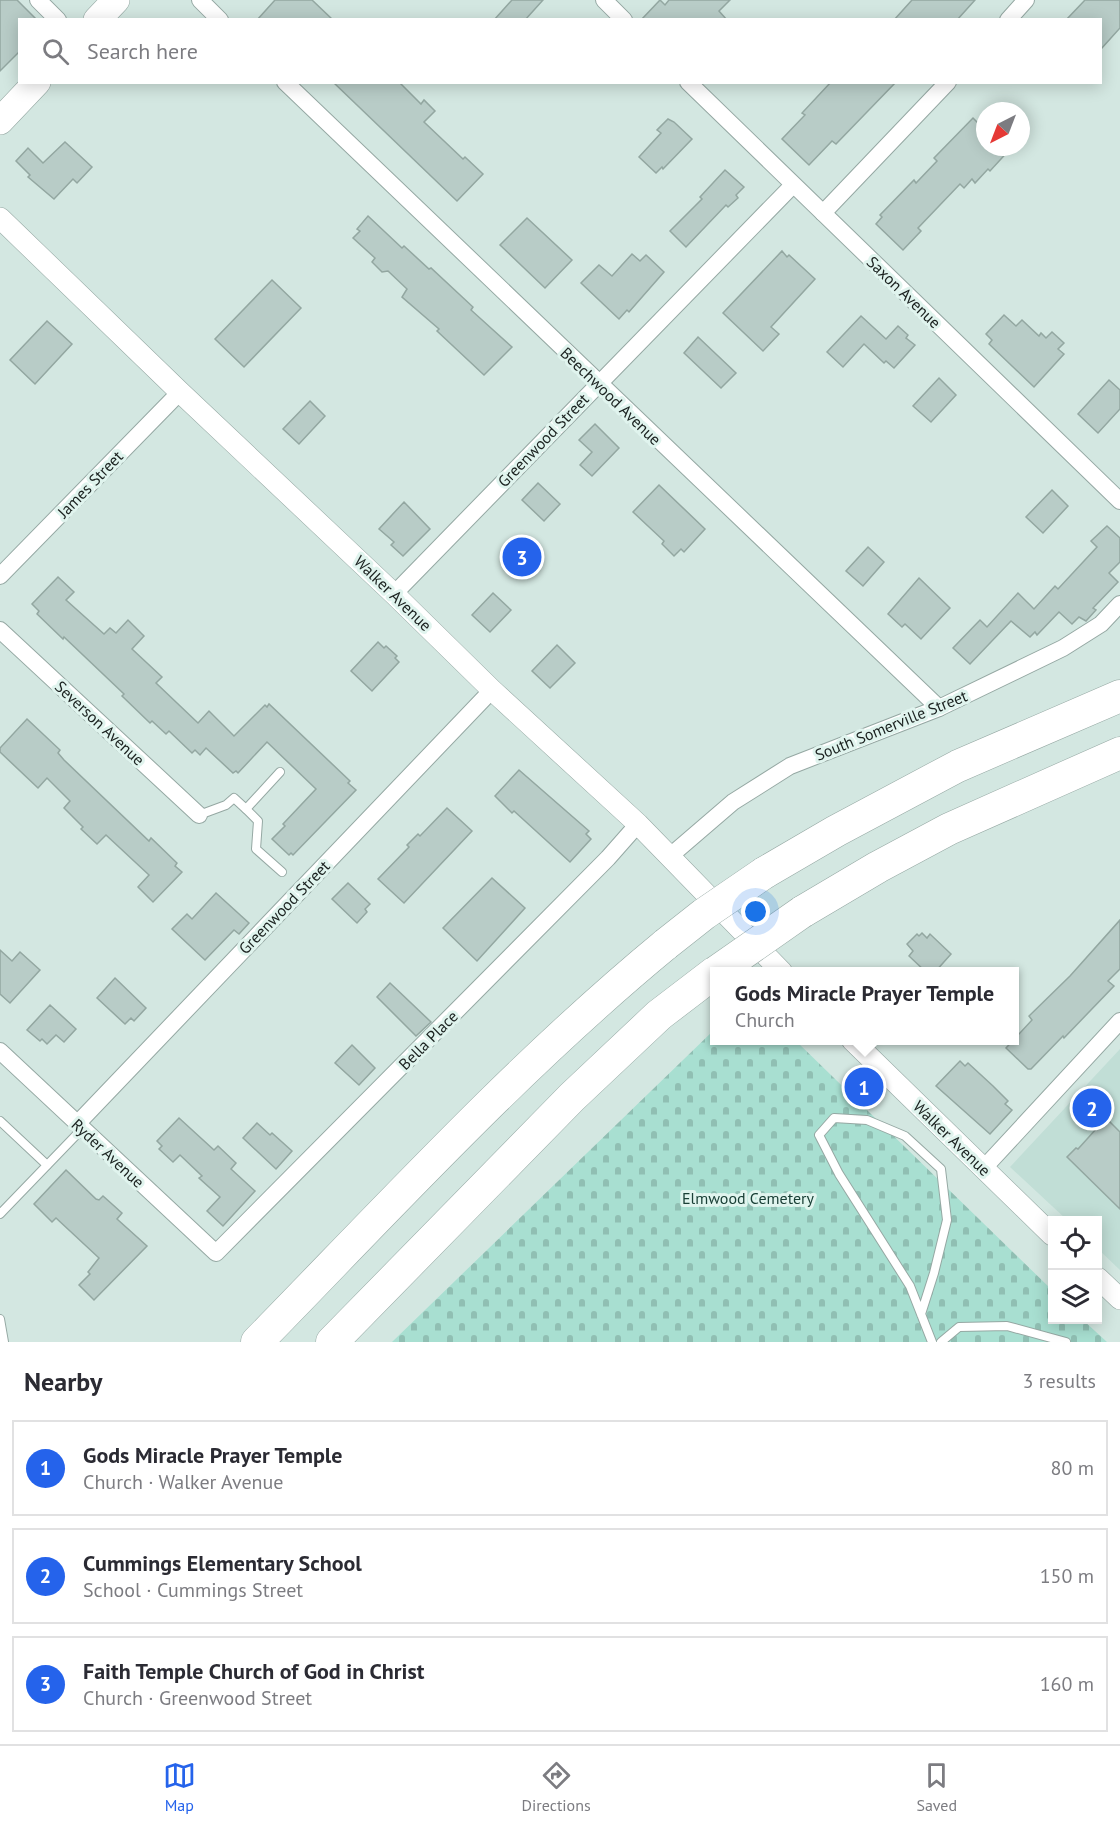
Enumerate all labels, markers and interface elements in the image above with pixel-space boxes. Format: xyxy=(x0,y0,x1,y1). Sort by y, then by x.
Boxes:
search box xyxy=(18,18,1102,84)
icon: search xyxy=(39,35,72,68)
text: Search here xyxy=(87,37,198,65)
north arrow xyxy=(976,102,1030,156)
street label: Saxon Avenue xyxy=(863,252,945,332)
street label: Beechwood Avenue xyxy=(556,343,666,449)
street label: Greenwood Street xyxy=(493,389,593,491)
street label: James Street xyxy=(52,446,127,522)
pin: 3 xyxy=(502,534,542,580)
street label: Walker Avenue xyxy=(350,551,436,635)
street label: Severson Avenue xyxy=(51,676,149,770)
street label: South Somerville Street xyxy=(812,685,971,765)
street label: Greenwood Street xyxy=(234,856,334,958)
your location xyxy=(741,897,770,926)
popup xyxy=(710,967,1019,1045)
text: Gods Miracle Prayer Temple xyxy=(735,979,994,1007)
street label: Bella Place xyxy=(394,1006,462,1074)
text: Church xyxy=(735,1007,795,1033)
pin: 1 xyxy=(844,1064,884,1110)
pin: 2 xyxy=(1072,1086,1112,1130)
street label: Walker Avenue xyxy=(909,1096,995,1180)
street label: Ryder Avenue xyxy=(67,1114,149,1192)
park label: Elmwood Cemetery xyxy=(682,1188,815,1208)
map controls xyxy=(1048,1216,1102,1324)
button: locate xyxy=(1048,1216,1102,1270)
button: layers xyxy=(1048,1270,1102,1324)
text: Nearby xyxy=(24,1365,102,1398)
text: 3 results xyxy=(1023,1368,1096,1394)
text: Gods Miracle Prayer Temple xyxy=(83,1441,343,1469)
text: 1 xyxy=(40,1455,51,1481)
text: 80 m xyxy=(1051,1455,1094,1481)
text: Church · Walker Avenue xyxy=(83,1469,284,1495)
text: Cummings Elementary School xyxy=(83,1549,362,1577)
text: 2 xyxy=(40,1563,51,1589)
text: 150 m xyxy=(1040,1563,1094,1589)
text: School · Cummings Street xyxy=(83,1577,303,1603)
text: Faith Temple Church of God in Christ xyxy=(83,1657,424,1685)
text: 3 xyxy=(40,1671,51,1697)
text: 160 m xyxy=(1040,1671,1094,1697)
text: Church · Greenwood Street xyxy=(83,1685,312,1711)
tab: Map xyxy=(163,1759,196,1815)
tab: Directions xyxy=(522,1759,591,1815)
tab: Saved xyxy=(916,1759,957,1815)

